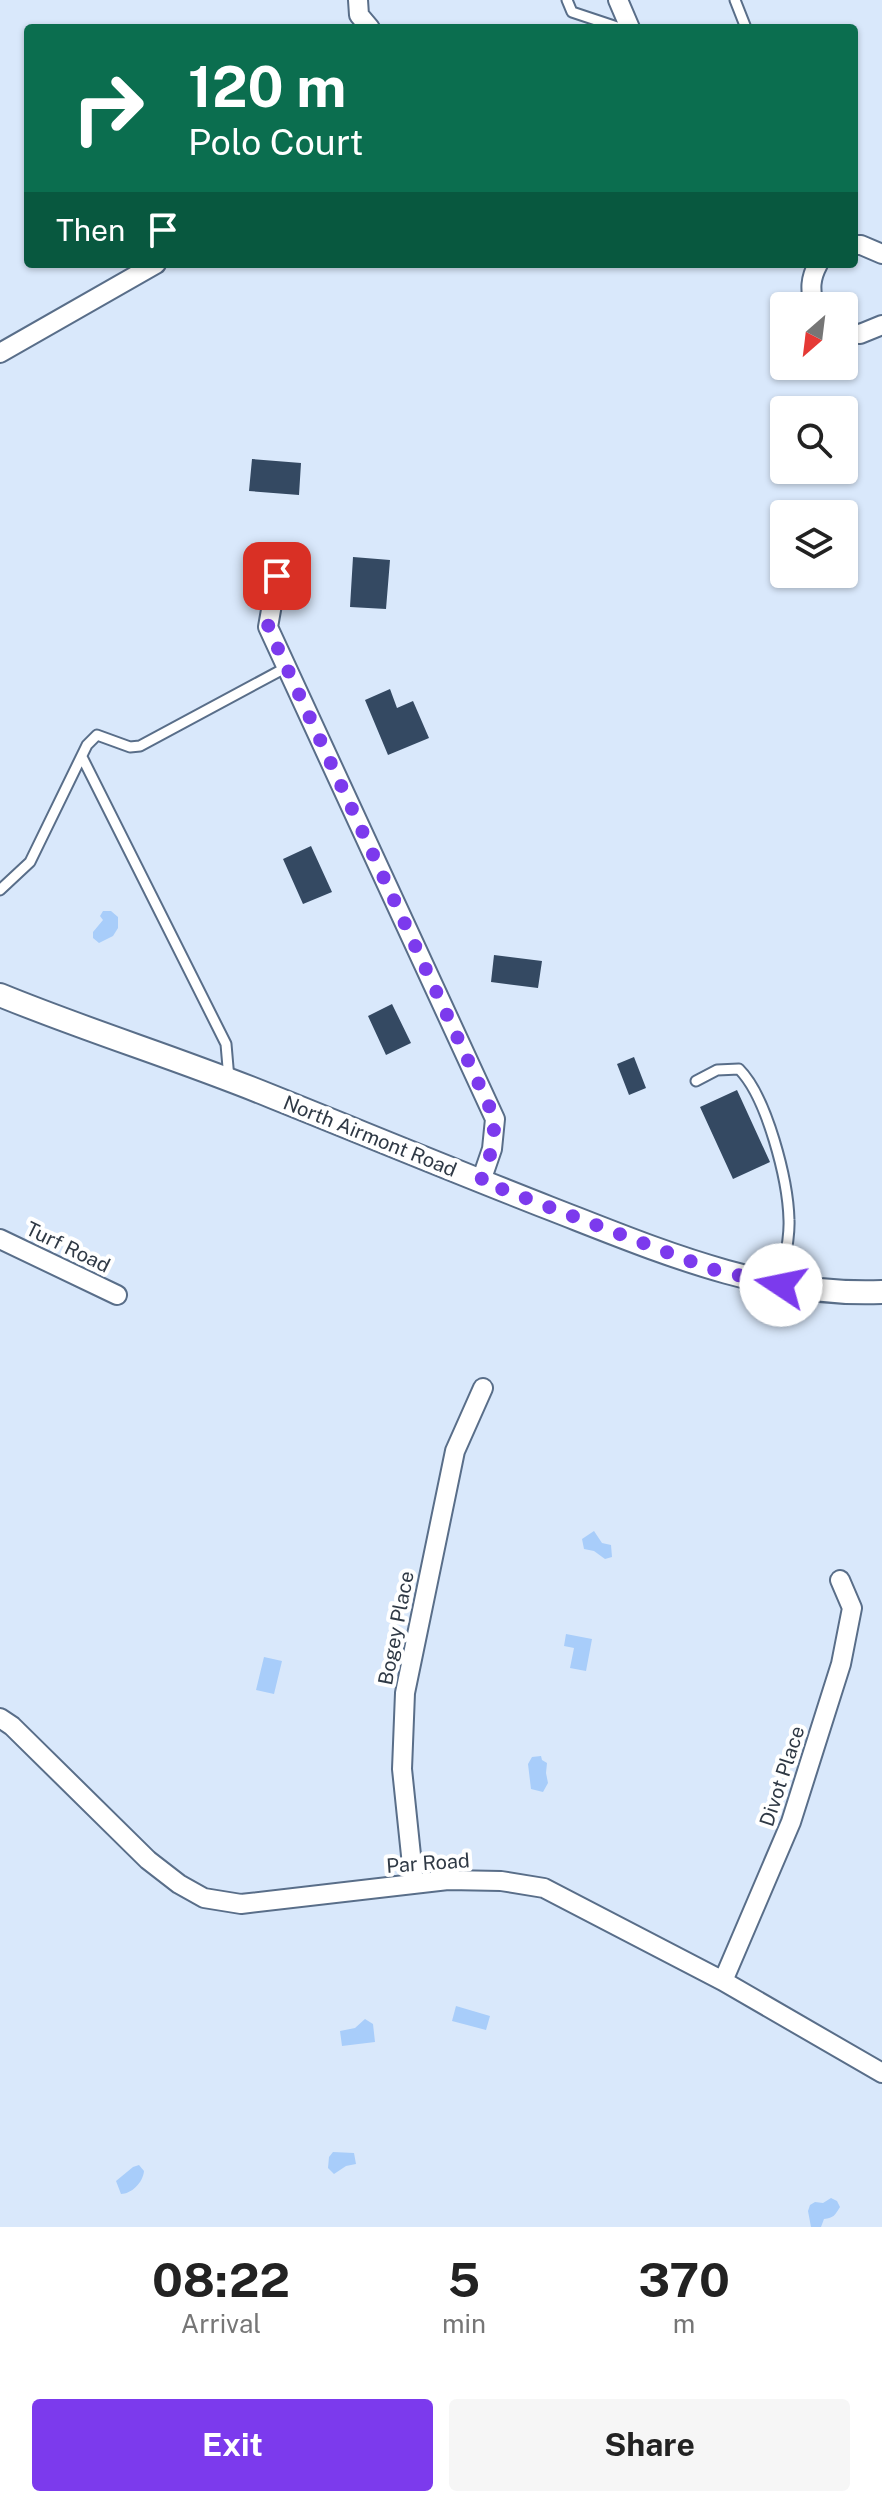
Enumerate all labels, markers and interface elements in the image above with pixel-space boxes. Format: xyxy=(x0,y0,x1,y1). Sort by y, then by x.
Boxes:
text: 120 m xyxy=(188,54,346,120)
icon: right xyxy=(56,56,160,160)
text: Polo Court xyxy=(188,121,364,163)
icon: arrive xyxy=(141,208,185,252)
text: Then xyxy=(56,212,125,248)
north arrow xyxy=(770,292,858,380)
map controls xyxy=(770,292,858,588)
button: search xyxy=(770,396,858,484)
button: layers xyxy=(770,500,858,588)
pin xyxy=(243,542,311,610)
icon: arrive xyxy=(255,554,299,598)
street label: North Airmont Road xyxy=(280,1090,460,1182)
street label: Turf Road xyxy=(22,1216,114,1278)
position arrow xyxy=(739,1243,823,1327)
street label: Bogey Place xyxy=(373,1569,419,1687)
street label: Divot Place xyxy=(755,1723,809,1829)
street label: Par Road xyxy=(385,1848,471,1878)
text: 08:22 xyxy=(152,2251,290,2308)
text: 5 xyxy=(448,2251,480,2308)
text: 370 xyxy=(638,2251,730,2308)
text: Arrival xyxy=(181,2308,261,2339)
text: min xyxy=(442,2308,486,2339)
text: m xyxy=(673,2308,695,2339)
button: Exit xyxy=(32,2399,433,2491)
button: Share xyxy=(449,2399,850,2491)

